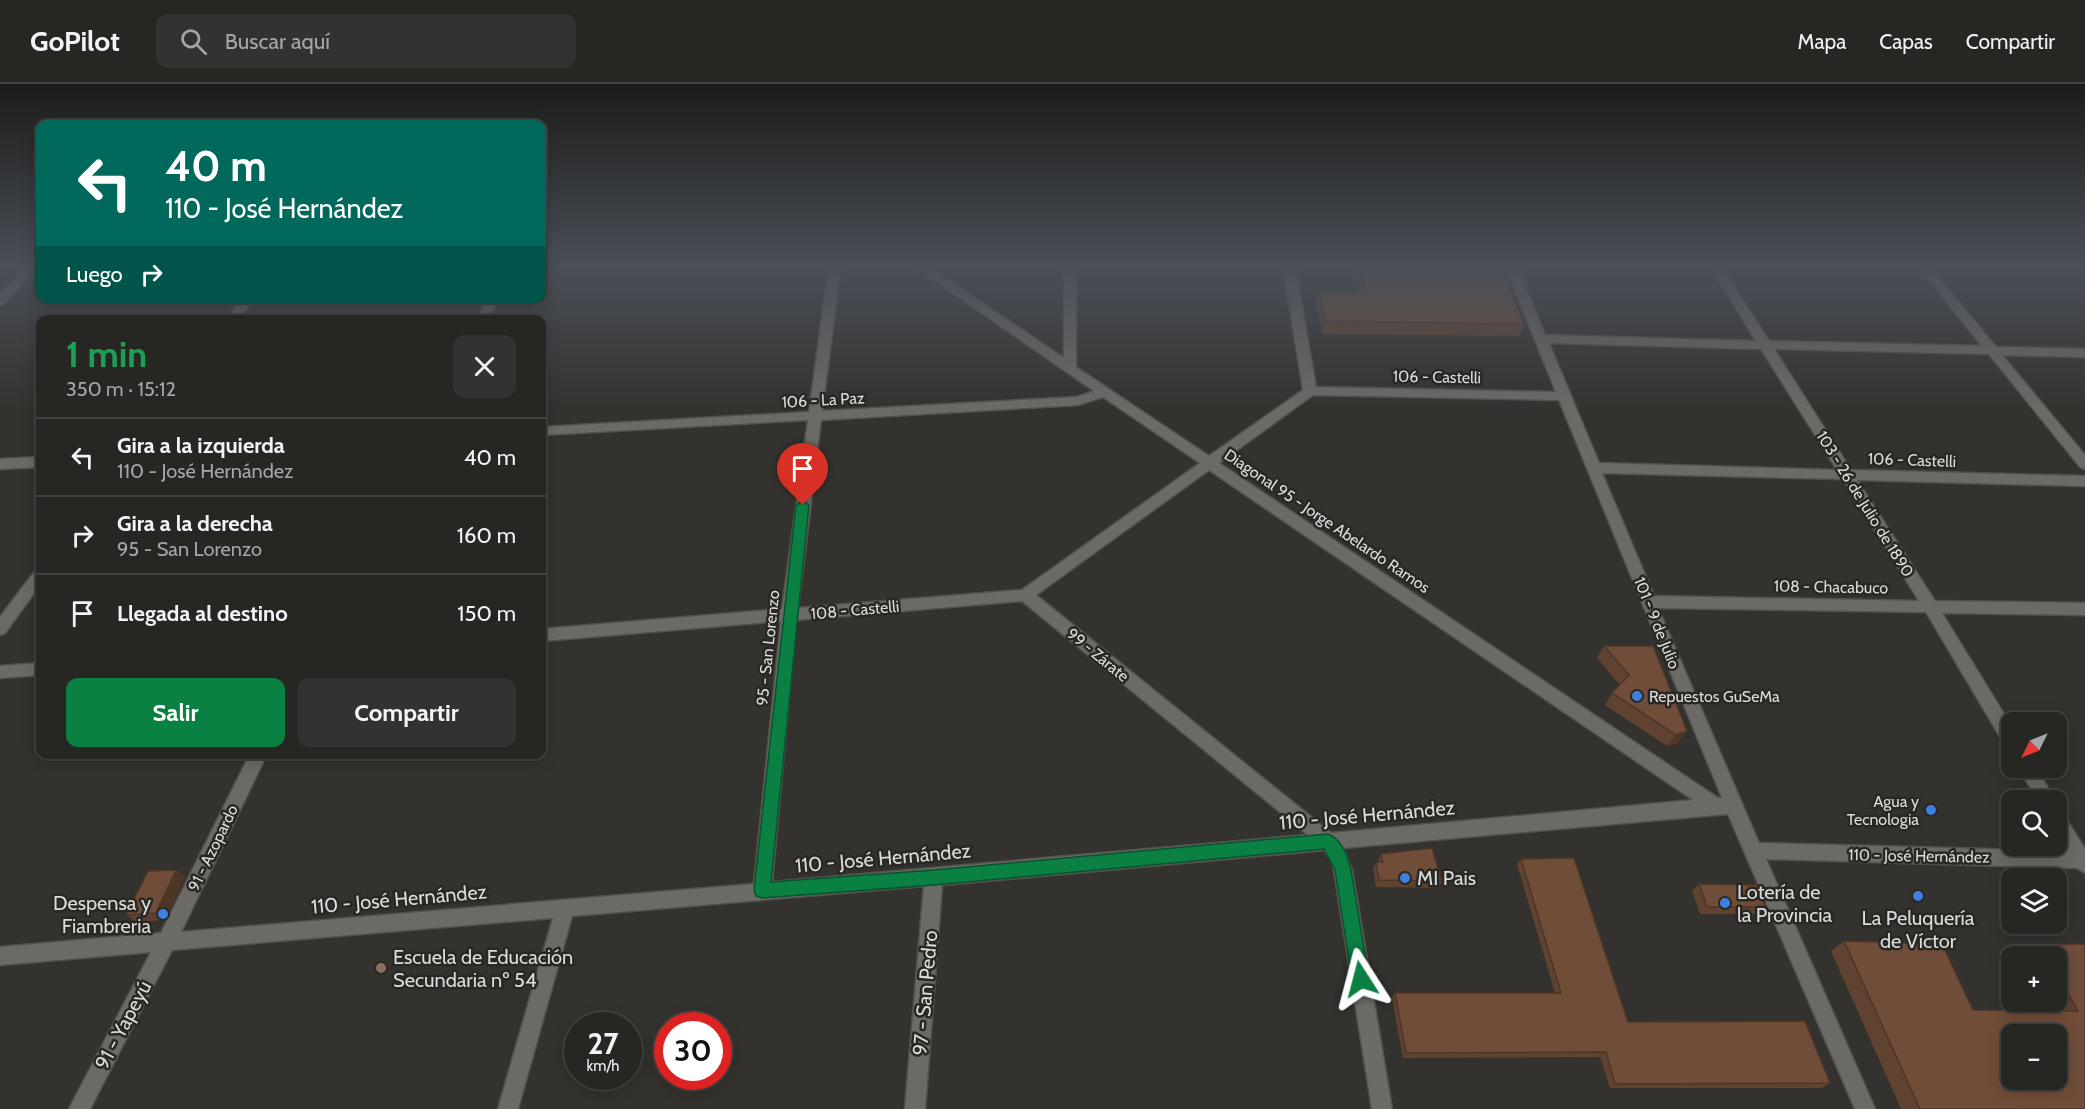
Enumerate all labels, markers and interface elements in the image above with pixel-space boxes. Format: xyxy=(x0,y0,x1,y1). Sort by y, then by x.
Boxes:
search box xyxy=(156,14,576,68)
text: GoPilot xyxy=(30,24,120,58)
icon: search xyxy=(177,25,210,58)
text: Buscar aquí xyxy=(225,28,330,55)
text: Mapa xyxy=(1798,29,1846,54)
text: Capas xyxy=(1879,29,1933,54)
text: Compartir xyxy=(1966,29,2055,54)
text: 40 m xyxy=(165,140,267,192)
icon: left xyxy=(66,144,144,222)
text: 110 - José Hernández xyxy=(165,192,403,225)
icon: right xyxy=(135,258,168,291)
text: Luego xyxy=(66,261,123,288)
text: 1 min xyxy=(66,332,147,376)
button: close xyxy=(453,335,516,398)
street label: 106 - Castelli xyxy=(1393,367,1481,387)
text: 350 m · 15:12 xyxy=(66,377,176,401)
street label: 106 - La Paz xyxy=(781,388,865,412)
street label: 103 - 26 de Julio de 1890 xyxy=(1812,428,1918,580)
text: Gira a la izquierda xyxy=(117,432,285,459)
icon: left xyxy=(66,441,99,474)
pin xyxy=(777,443,828,505)
text: 40 m xyxy=(464,444,516,471)
street label: Diagonal 95 - Jorge Abelardo Ramos xyxy=(1221,445,1434,597)
street label: 106 - Castelli xyxy=(1868,449,1956,471)
icon: arrive xyxy=(786,452,819,485)
text: 110 - José Hernández xyxy=(117,459,293,483)
text: Gira a la derecha xyxy=(117,510,273,537)
icon: right xyxy=(66,519,99,552)
text: 160 m xyxy=(457,522,516,549)
text: 95 - San Lorenzo xyxy=(117,537,262,561)
street label: 101 - 9 de Julio xyxy=(1630,574,1684,672)
street label: 108 - Chacabuco xyxy=(1774,577,1889,598)
street label: 95 - San Lorenzo xyxy=(752,589,784,707)
icon: arrive xyxy=(66,597,99,630)
street label: 108 - Castelli xyxy=(810,597,900,623)
text: Llegada al destino xyxy=(117,600,288,627)
text: 150 m xyxy=(457,600,516,627)
street label: 99 - Zárate xyxy=(1063,624,1133,686)
button: Salir xyxy=(66,678,285,747)
button: Compartir xyxy=(297,678,516,747)
place label: Repuestos GuSeMa xyxy=(1649,687,1780,706)
marker: Repuestos GuSeMa xyxy=(1630,689,1644,703)
north arrow xyxy=(2001,712,2067,778)
map controls xyxy=(2001,712,2067,1090)
button: search xyxy=(2001,790,2067,856)
place label: Agua y Tecnologia xyxy=(1847,792,1919,829)
street label: 110 - José Hernández xyxy=(1278,795,1456,835)
street label: 91 - Azopardo xyxy=(184,802,242,894)
marker: Agua y Tecnologia xyxy=(1924,803,1938,817)
street label: 110 - José Hernández xyxy=(794,838,972,878)
street label: 110 - José Hernández xyxy=(1848,845,1990,867)
place label: MI Pais xyxy=(1417,866,1476,890)
button: layers xyxy=(2001,868,2067,934)
marker: MI Pais xyxy=(1398,871,1412,885)
street label: 110 - José Hernández xyxy=(310,879,488,919)
place label: Lotería de la Provincia xyxy=(1737,880,1833,927)
marker: La Peluquería de Víctor xyxy=(1911,889,1925,903)
place label: Despensa y Fiambreria xyxy=(53,891,151,938)
marker: Lotería de la Provincia xyxy=(1718,896,1732,910)
place label: La Peluquería de Víctor xyxy=(1862,906,1975,953)
marker: Despensa y Fiambreria xyxy=(156,907,170,921)
street label: 97 - San Pedro xyxy=(908,929,942,1057)
place label: Escuela de Educación Secundaria nº 54 xyxy=(393,945,573,992)
button: + xyxy=(2001,946,2067,1012)
position arrow xyxy=(1329,947,1393,1011)
marker: Escuela de Educación Secundaria nº 54 xyxy=(374,961,388,975)
street label: 91 - Yapeyú xyxy=(90,977,156,1073)
speed limit sign: 30 xyxy=(654,1012,732,1090)
button: − xyxy=(2001,1024,2067,1090)
text: 27 xyxy=(587,1025,619,1062)
text: km/h xyxy=(587,1057,619,1075)

